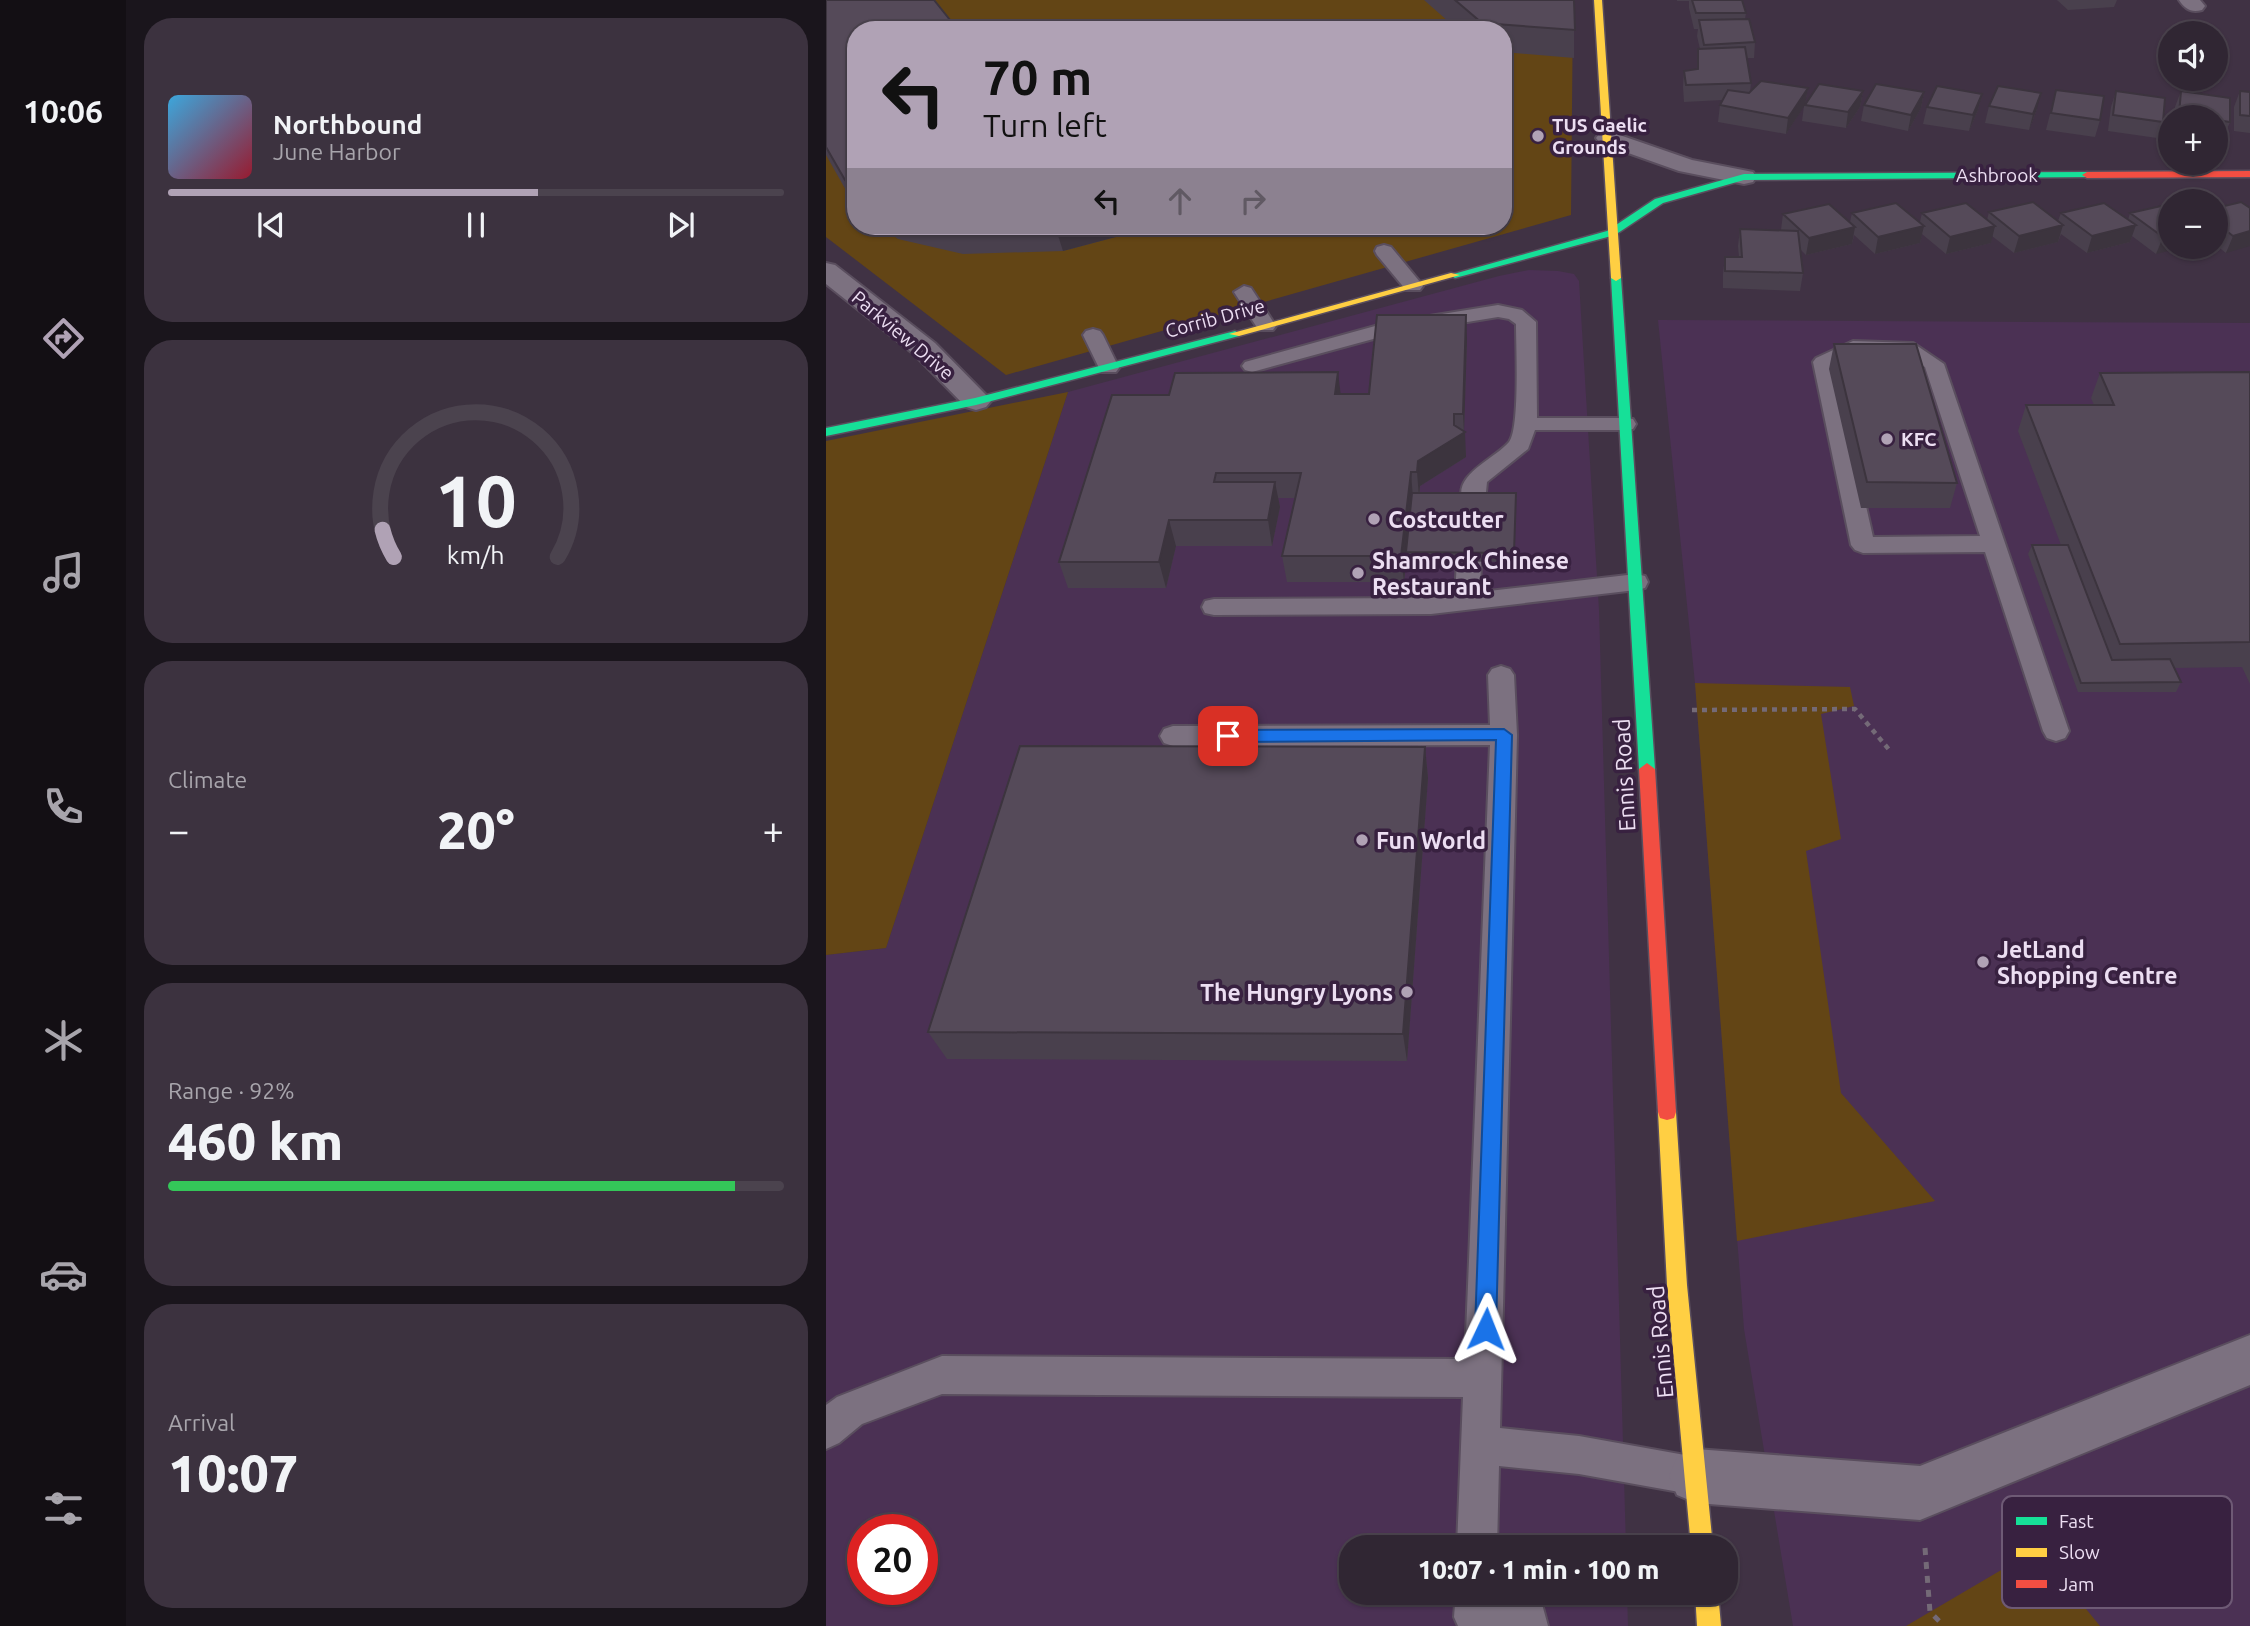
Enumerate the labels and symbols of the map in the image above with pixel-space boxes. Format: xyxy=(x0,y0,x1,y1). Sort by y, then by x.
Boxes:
place label: TUS Gaelic Grounds xyxy=(1552,114,1647,158)
marker: TUS Gaelic Grounds xyxy=(1530,128,1546,144)
street label: Ashbrook xyxy=(1956,164,2038,186)
street label: Parkview Drive xyxy=(848,286,958,384)
street label: Corrib Drive xyxy=(1163,294,1267,342)
place label: KFC xyxy=(1901,428,1936,450)
marker: KFC xyxy=(1879,431,1895,447)
place label: Costcutter xyxy=(1388,507,1504,532)
marker: Costcutter xyxy=(1366,511,1382,527)
place label: Shamrock Chinese Restaurant xyxy=(1372,548,1569,599)
marker: Shamrock Chinese Restaurant xyxy=(1350,565,1366,581)
pin xyxy=(1198,706,1258,766)
street label: Ennis Road xyxy=(1609,718,1639,832)
place label: Fun World xyxy=(1376,828,1486,853)
marker: Fun World xyxy=(1354,832,1370,848)
place label: JetLand Shopping Centre xyxy=(1997,937,2177,988)
marker: JetLand Shopping Centre xyxy=(1975,954,1991,970)
place label: The Hungry Lyons xyxy=(1200,980,1393,1005)
marker: The Hungry Lyons xyxy=(1399,984,1415,1000)
street label: Ennis Road xyxy=(1643,1285,1677,1399)
position arrow xyxy=(1449,1292,1523,1366)
legend xyxy=(2002,1496,2232,1608)
text: Fast xyxy=(2059,1510,2094,1532)
speed limit sign: 20 xyxy=(847,1514,938,1605)
text: Slow xyxy=(2059,1541,2100,1563)
text: Jam xyxy=(2059,1573,2095,1595)

